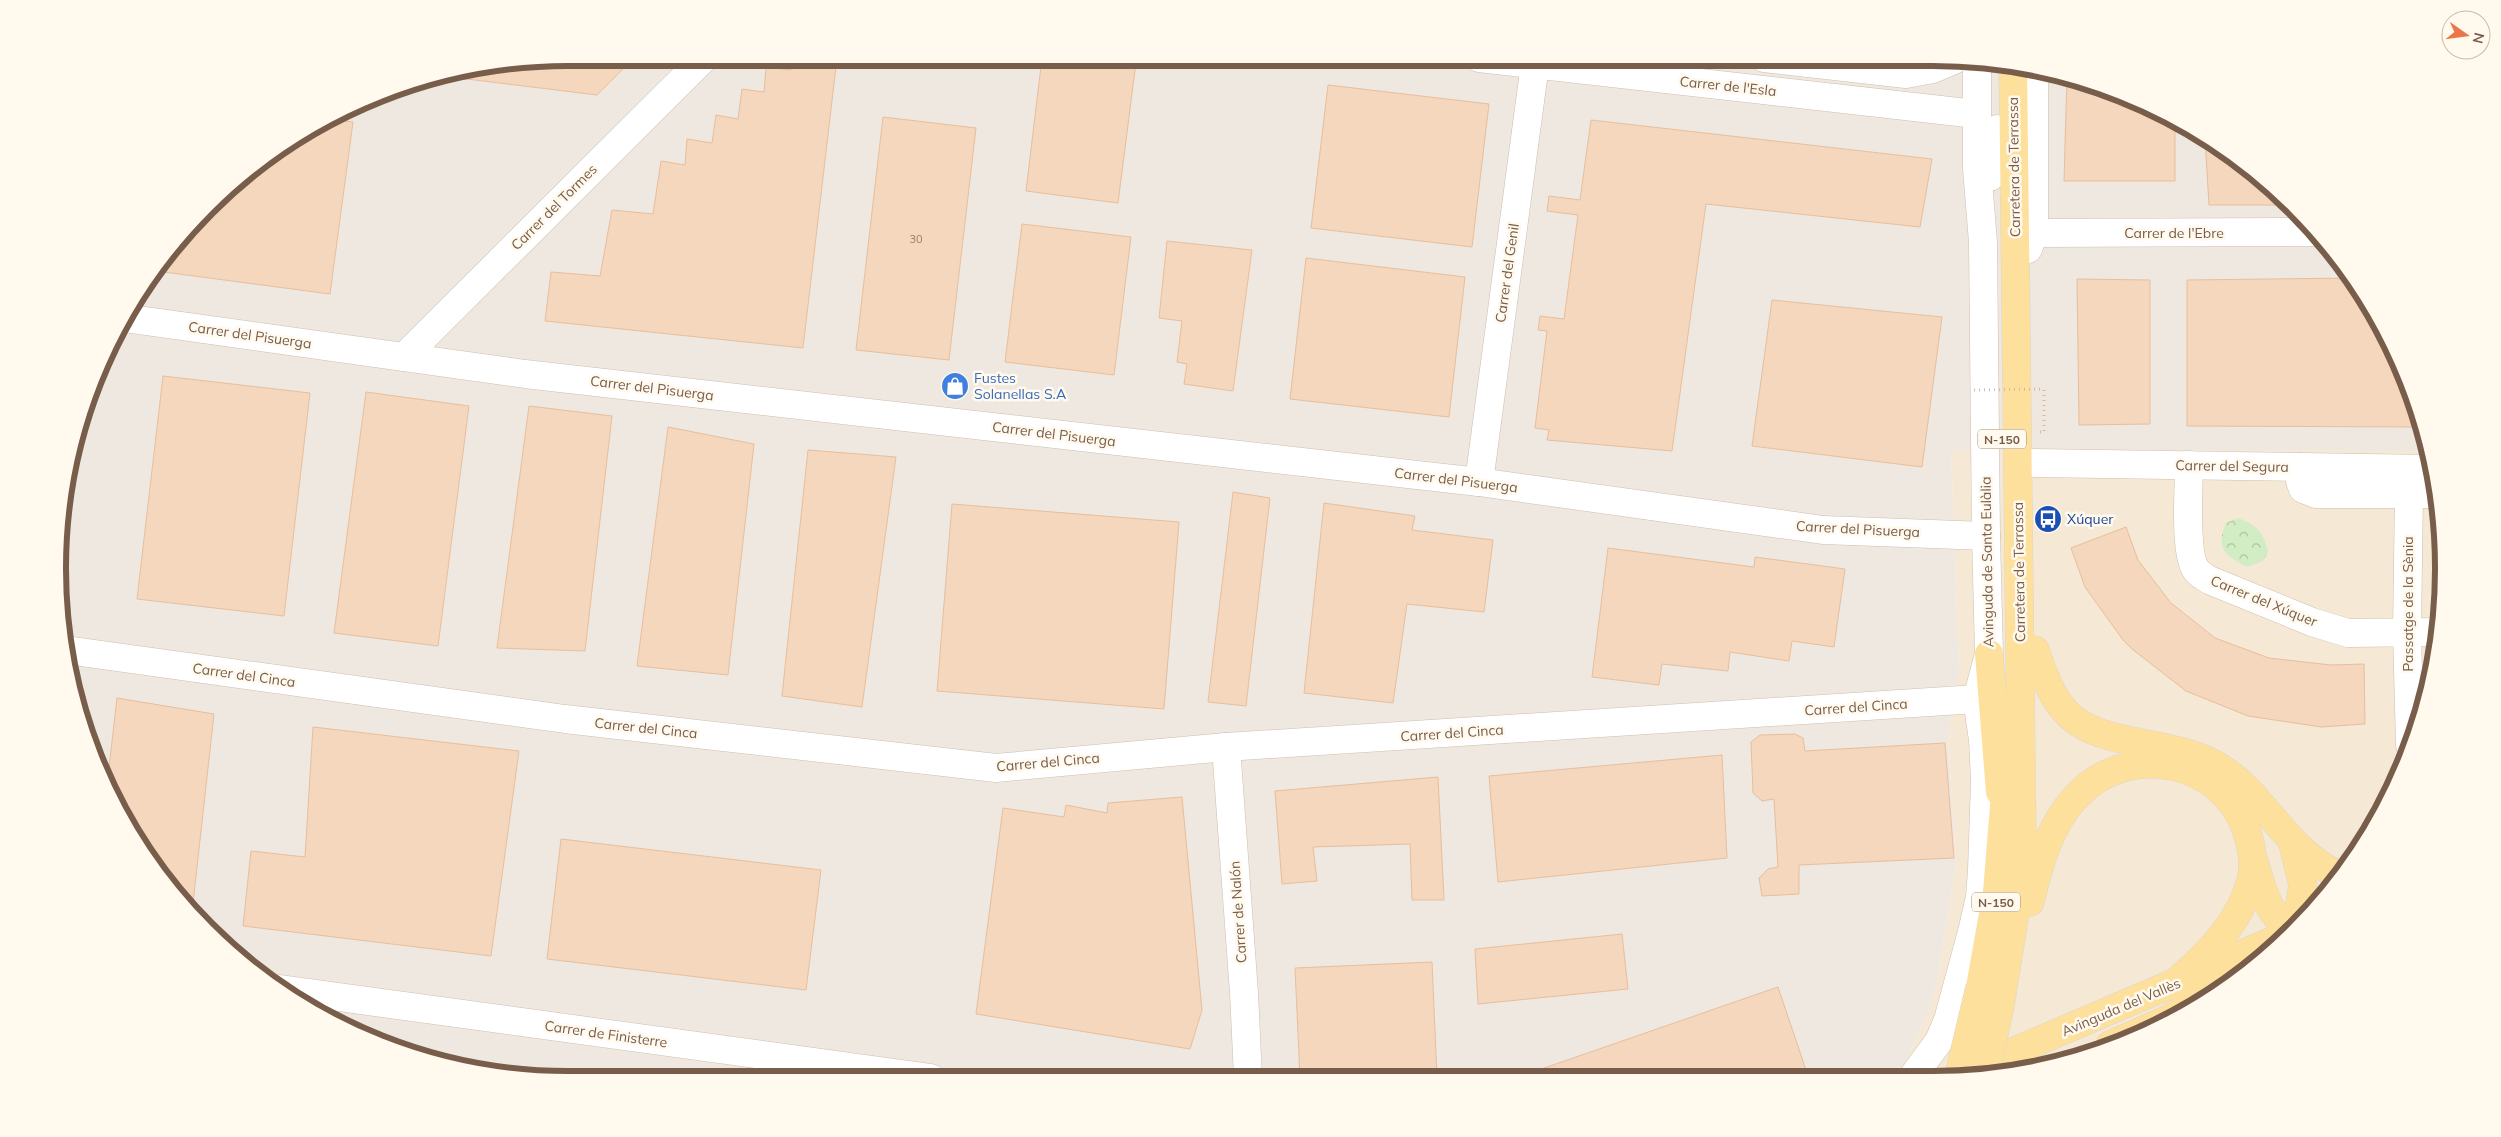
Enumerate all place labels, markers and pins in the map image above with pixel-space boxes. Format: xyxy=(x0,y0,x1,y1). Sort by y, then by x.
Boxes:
place label: Fustes Solanellas S.A xyxy=(974,369,1067,403)
shop icon: Fustes Solanellas S.A xyxy=(940,371,970,401)
bus stop icon: Xúquer xyxy=(2033,504,2063,534)
place label: Xúquer xyxy=(2067,510,2114,528)

